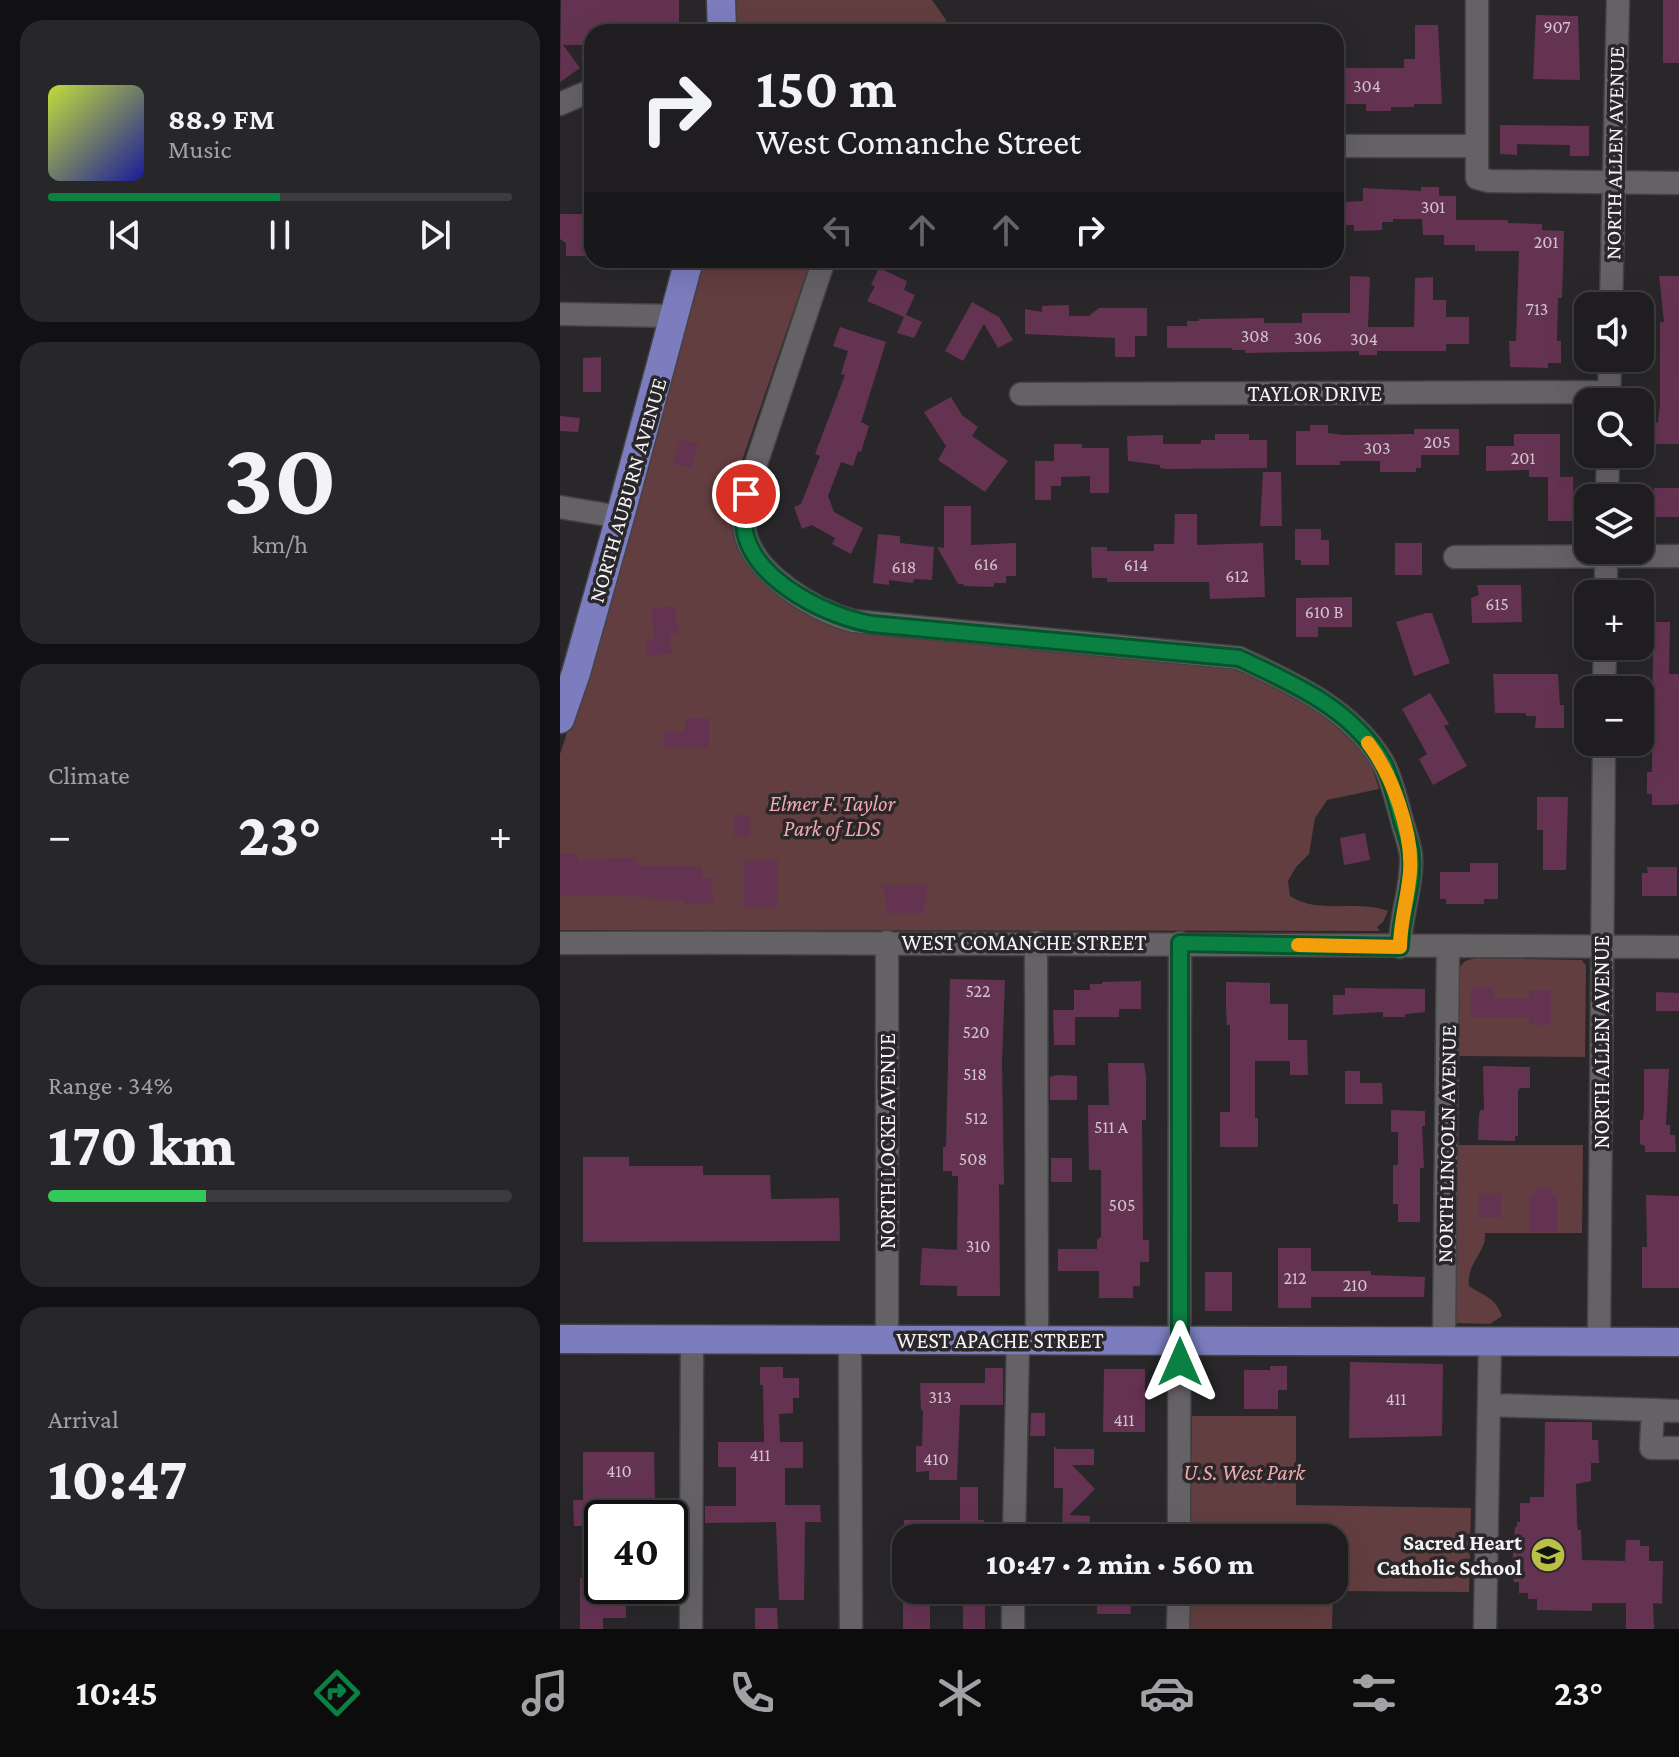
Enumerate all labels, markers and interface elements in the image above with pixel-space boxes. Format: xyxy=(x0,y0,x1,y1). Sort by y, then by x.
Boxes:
house number: 907 xyxy=(1543,17,1571,37)
street label: NORTH ALLEN AVENUE xyxy=(1600,46,1629,260)
icon: right xyxy=(624,56,728,160)
text: 150 m xyxy=(756,57,897,119)
house number: 304 xyxy=(1353,76,1381,96)
text: 88.9 FM xyxy=(168,102,275,135)
text: West Comanche Street xyxy=(756,122,1081,162)
text: Music xyxy=(168,135,231,164)
house number: 301 xyxy=(1421,197,1445,217)
icon: left xyxy=(816,208,860,252)
icon: ahead xyxy=(900,208,944,252)
icon: ahead xyxy=(984,208,1028,252)
icon: right xyxy=(1068,208,1112,252)
icon: previous xyxy=(103,213,147,257)
icon: pause xyxy=(258,213,302,257)
icon: next xyxy=(413,213,457,257)
house number: 201 xyxy=(1534,232,1558,252)
map controls xyxy=(1574,292,1654,756)
button: sound xyxy=(1574,292,1654,372)
house number: 713 xyxy=(1526,299,1548,319)
house number: 308 xyxy=(1241,326,1269,346)
house number: 306 xyxy=(1294,328,1322,348)
house number: 304 xyxy=(1350,329,1378,349)
street label: NORTH AUBURN AVENUE xyxy=(583,375,672,605)
street label: TAYLOR DRIVE xyxy=(1248,381,1382,406)
button: search xyxy=(1574,388,1654,468)
text: 30 xyxy=(223,420,337,535)
house number: 205 xyxy=(1423,432,1451,452)
house number: 303 xyxy=(1363,438,1391,458)
house number: 201 xyxy=(1511,448,1535,468)
pin xyxy=(712,460,780,528)
icon: arrive xyxy=(724,472,768,516)
button: layers xyxy=(1574,484,1654,564)
text: km/h xyxy=(252,530,308,559)
house number: 616 xyxy=(974,554,998,574)
house number: 614 xyxy=(1124,555,1148,575)
house number: 618 xyxy=(892,557,916,577)
house number: 612 xyxy=(1225,566,1249,586)
button: + xyxy=(1574,580,1654,660)
house number: 615 xyxy=(1485,594,1509,614)
house number: 610 B xyxy=(1305,602,1343,622)
button: − xyxy=(1574,676,1654,756)
text: Climate xyxy=(48,761,130,790)
park label: Elmer F. Taylor Park of LDS xyxy=(769,791,896,841)
text: 23° xyxy=(238,801,322,868)
text: − xyxy=(48,811,71,859)
text: + xyxy=(489,811,512,859)
street label: WEST COMANCHE STREET xyxy=(902,930,1147,955)
street label: NORTH ALLEN AVENUE xyxy=(1589,935,1614,1149)
house number: 522 xyxy=(965,981,991,1001)
house number: 520 xyxy=(963,1022,989,1042)
street label: NORTH LINCOLN AVENUE xyxy=(1432,1025,1461,1263)
street label: NORTH LOCKE AVENUE xyxy=(875,1033,900,1249)
house number: 518 xyxy=(963,1064,987,1084)
text: Range · 34% xyxy=(48,1071,173,1100)
house number: 512 xyxy=(965,1108,987,1128)
text: 170 km xyxy=(48,1111,235,1178)
house number: 511 A xyxy=(1094,1117,1129,1137)
house number: 508 xyxy=(959,1149,987,1169)
house number: 505 xyxy=(1108,1195,1136,1215)
house number: 310 xyxy=(966,1236,990,1256)
house number: 212 xyxy=(1283,1268,1307,1288)
house number: 210 xyxy=(1343,1275,1367,1295)
position arrow xyxy=(1138,1320,1222,1404)
street label: WEST APACHE STREET xyxy=(896,1328,1104,1353)
house number: 313 xyxy=(928,1387,952,1407)
house number: 411 xyxy=(1385,1389,1407,1409)
text: Arrival xyxy=(48,1405,119,1434)
house number: 411 xyxy=(1113,1410,1135,1430)
text: 10:47 xyxy=(48,1445,188,1512)
house number: 411 xyxy=(749,1445,771,1465)
house number: 410 xyxy=(923,1449,949,1469)
park label: U.S. West Park xyxy=(1183,1460,1306,1485)
house number: 410 xyxy=(606,1461,632,1481)
speed limit sign: 40 xyxy=(584,1500,688,1604)
place label: Sacred Heart Catholic School xyxy=(1376,1530,1523,1580)
school or university icon: Sacred Heart Catholic School xyxy=(1529,1536,1567,1574)
text: 10:47 · 2 min · 560 m xyxy=(986,1547,1254,1580)
icon: directions xyxy=(309,1665,365,1721)
icon: music xyxy=(517,1665,573,1721)
icon: phone xyxy=(724,1665,780,1721)
icon: climate xyxy=(932,1665,988,1721)
icon: car xyxy=(1139,1665,1195,1721)
icon: filters xyxy=(1346,1665,1402,1721)
text: 10:45 xyxy=(76,1673,158,1713)
text: 23° xyxy=(1554,1673,1603,1713)

